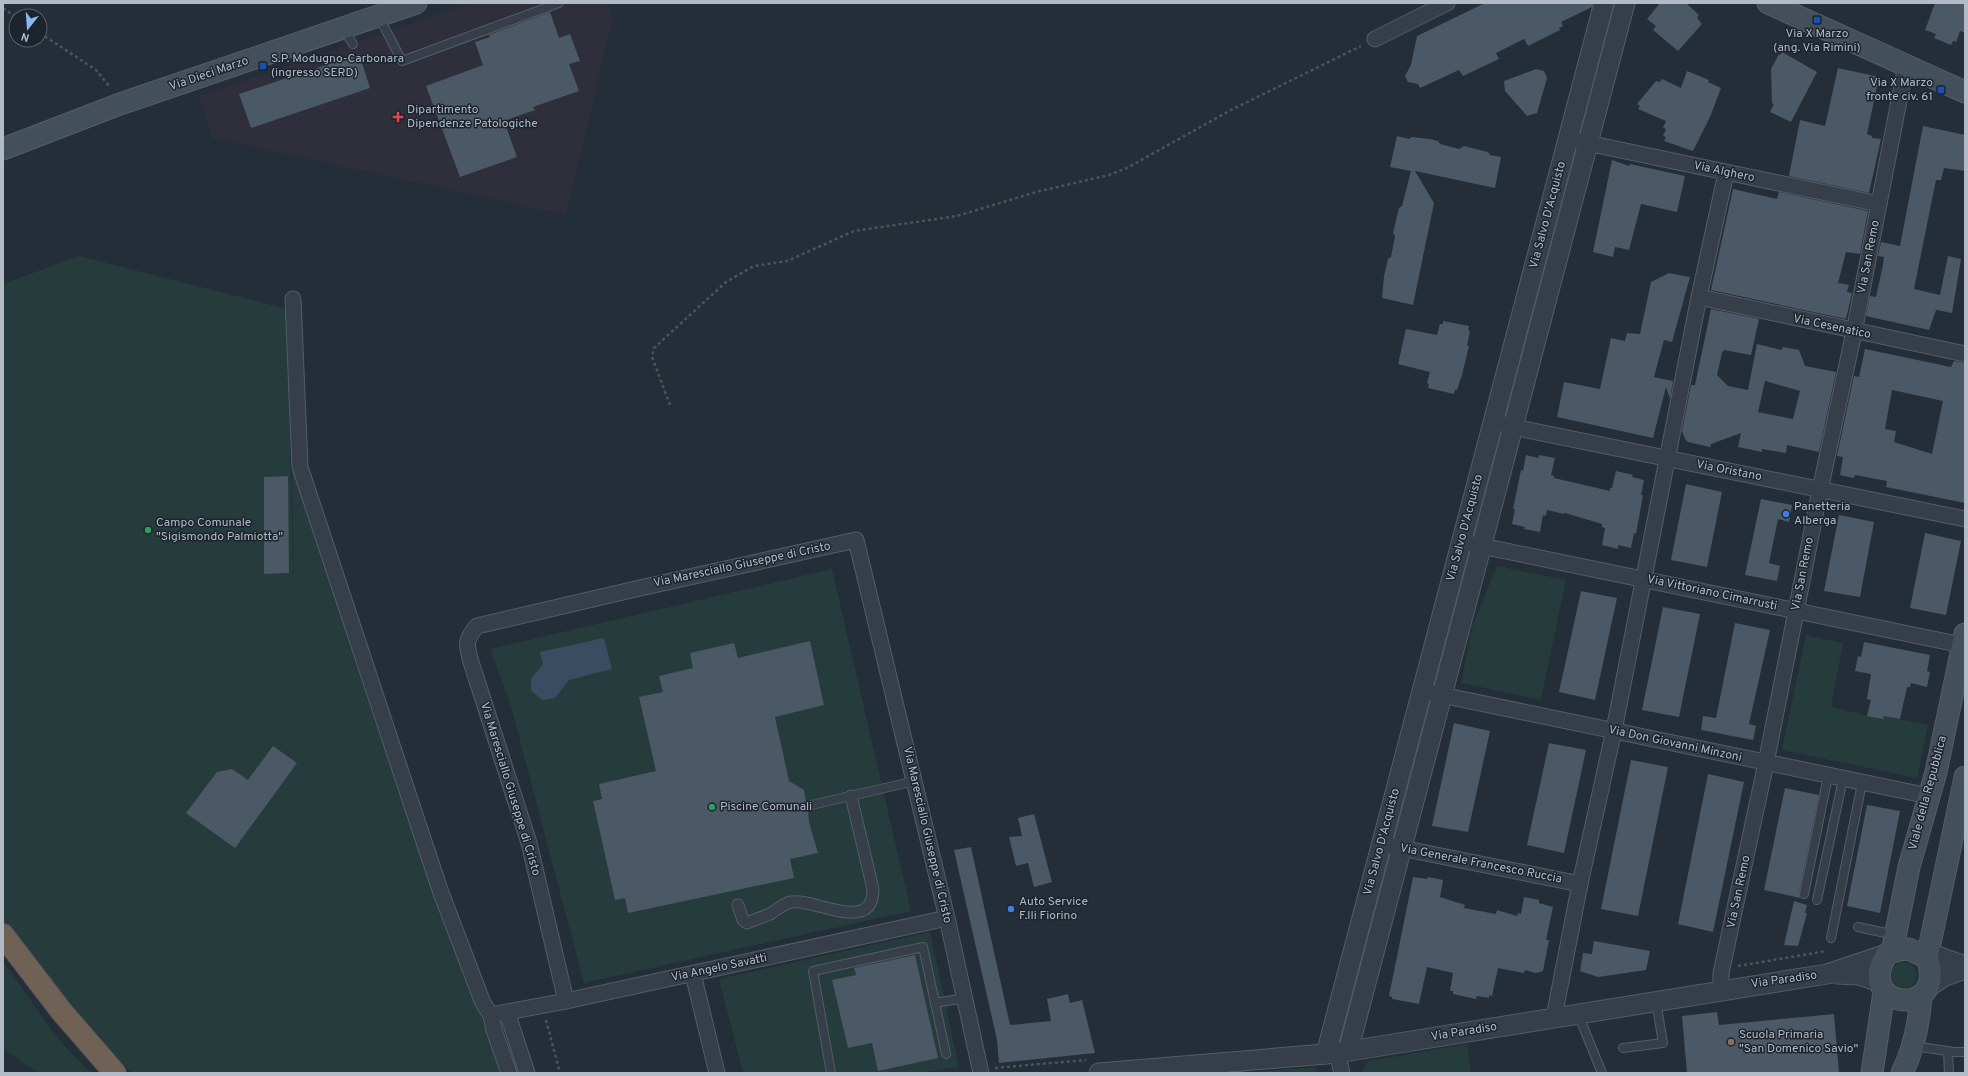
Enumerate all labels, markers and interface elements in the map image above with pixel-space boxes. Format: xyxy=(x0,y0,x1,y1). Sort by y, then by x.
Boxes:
north arrow xyxy=(8,8,48,48)
marker: Via X Marzo (ang. Via Rimini) xyxy=(1812,15,1822,25)
place label: Via X Marzo (ang. Via Rimini) xyxy=(1773,26,1861,56)
text: N xyxy=(20,29,31,44)
place label: S.P. Modugno-Carbonara (ingresso SERD) xyxy=(271,51,404,81)
street label: Via Dieci Marzo xyxy=(167,53,251,95)
marker: S.P. Modugno-Carbonara (ingresso SERD) xyxy=(258,61,268,71)
place label: Via X Marzo fronte civ. 61 xyxy=(1866,75,1933,105)
marker: Via X Marzo fronte civ. 61 xyxy=(1936,85,1946,95)
place label: Dipartimento Dipendenze Patologiche xyxy=(407,102,538,132)
marker: Dipartimento Dipendenze Patologiche xyxy=(392,111,404,123)
street label: Via Alghero xyxy=(1692,158,1756,186)
street label: Via Salvo D'Acquisto xyxy=(1526,159,1570,270)
street label: Via San Remo xyxy=(1854,219,1884,295)
street label: Via Cesenatico xyxy=(1792,311,1873,343)
street label: Via Oristano xyxy=(1695,457,1763,485)
street label: Via Salvo D'Acquisto xyxy=(1443,472,1487,583)
place label: Panetteria Alberga xyxy=(1794,499,1850,529)
marker: Panetteria Alberga xyxy=(1781,509,1791,519)
place label: Campo Comunale "Sigismondo Palmiotta" xyxy=(156,515,283,545)
marker: Campo Comunale "Sigismondo Palmiotta" xyxy=(143,525,153,535)
street label: Via San Remo xyxy=(1788,536,1818,612)
street label: Via Maresciallo Giuseppe di Cristo xyxy=(652,538,832,592)
street label: Via Vittoriano Cimarrusti xyxy=(1645,571,1779,615)
street label: Via Maresciallo Giuseppe di Cristo xyxy=(476,700,544,878)
street label: Via Don Giovanni Minzoni xyxy=(1607,722,1743,766)
street label: Viale della Repubblica xyxy=(1905,734,1951,852)
street label: Via Maresciallo Giuseppe di Cristo xyxy=(899,745,955,925)
street label: Via Salvo D'Acquisto xyxy=(1360,786,1404,897)
place label: Piscine Comunali xyxy=(720,799,812,815)
marker: Piscine Comunali xyxy=(707,802,717,812)
street label: Via Generale Francesco Ruccia xyxy=(1399,840,1563,888)
street label: Via San Remo xyxy=(1723,854,1755,930)
place label: Auto Service F.lli Fiorino xyxy=(1019,894,1088,924)
marker: Auto Service F.lli Fiorino xyxy=(1006,904,1016,914)
street label: Via Angelo Savatti xyxy=(670,950,768,986)
street label: Via Paradiso xyxy=(1750,967,1818,993)
street label: Via Paradiso xyxy=(1430,1019,1498,1045)
place label: Scuola Primaria "San Domenico Savio" xyxy=(1739,1027,1858,1057)
marker: Scuola Primaria "San Domenico Savio" xyxy=(1726,1037,1736,1047)

